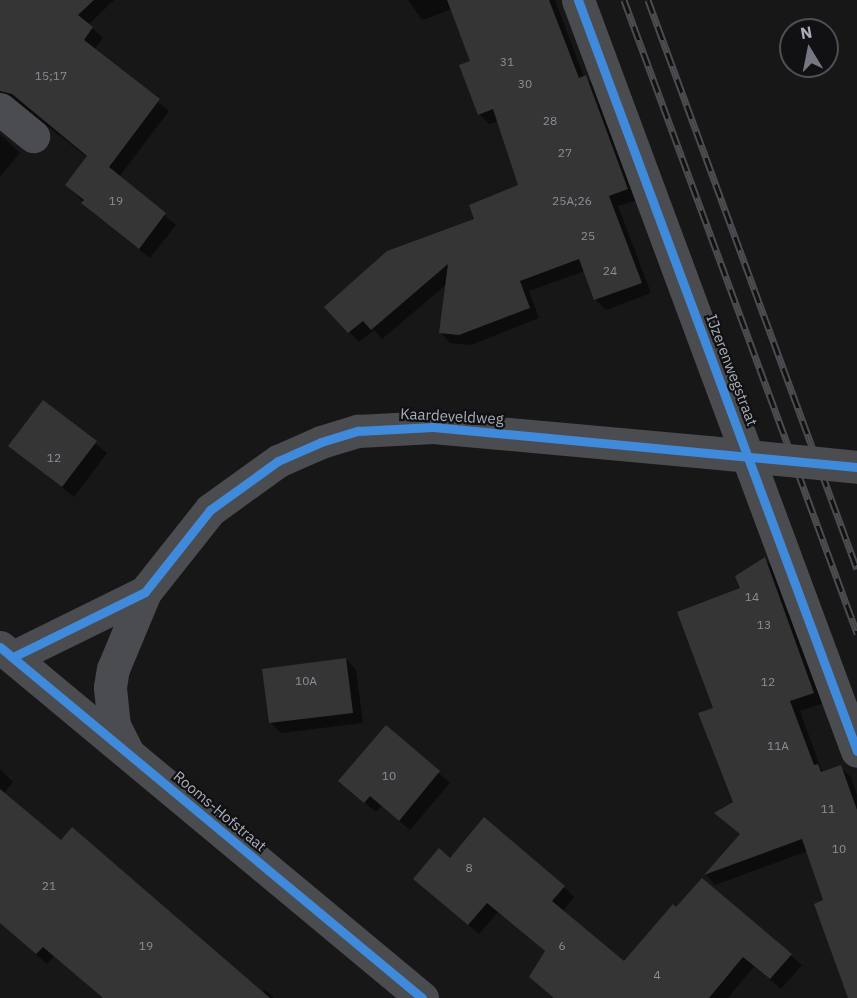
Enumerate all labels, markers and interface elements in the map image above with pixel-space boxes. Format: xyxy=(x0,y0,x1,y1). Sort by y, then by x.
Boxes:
north arrow xyxy=(779,18,839,78)
text: N xyxy=(799,21,814,43)
house number: 31 xyxy=(500,55,514,69)
house number: 15;17 xyxy=(35,69,67,83)
house number: 30 xyxy=(518,77,532,91)
house number: 28 xyxy=(543,114,557,128)
house number: 27 xyxy=(558,146,572,160)
house number: 19 xyxy=(109,194,123,208)
house number: 25A;26 xyxy=(552,194,592,208)
house number: 25 xyxy=(581,229,595,243)
house number: 24 xyxy=(603,264,617,278)
street label: IJzerenwegstraat xyxy=(703,312,761,428)
street label: Kaardeveldweg xyxy=(400,404,504,428)
house number: 12 xyxy=(47,451,61,465)
house number: 14 xyxy=(745,590,759,604)
house number: 13 xyxy=(757,618,771,632)
house number: 10A xyxy=(295,674,317,688)
house number: 12 xyxy=(761,675,775,689)
house number: 11A xyxy=(767,739,789,753)
street label: Rooms-Hofstraat xyxy=(170,767,270,855)
house number: 10 xyxy=(382,769,396,783)
house number: 11 xyxy=(821,802,835,816)
house number: 10 xyxy=(832,842,846,856)
house number: 8 xyxy=(465,861,473,875)
house number: 21 xyxy=(42,879,56,893)
house number: 19 xyxy=(139,939,153,953)
house number: 6 xyxy=(558,939,566,953)
house number: 4 xyxy=(653,968,661,982)

